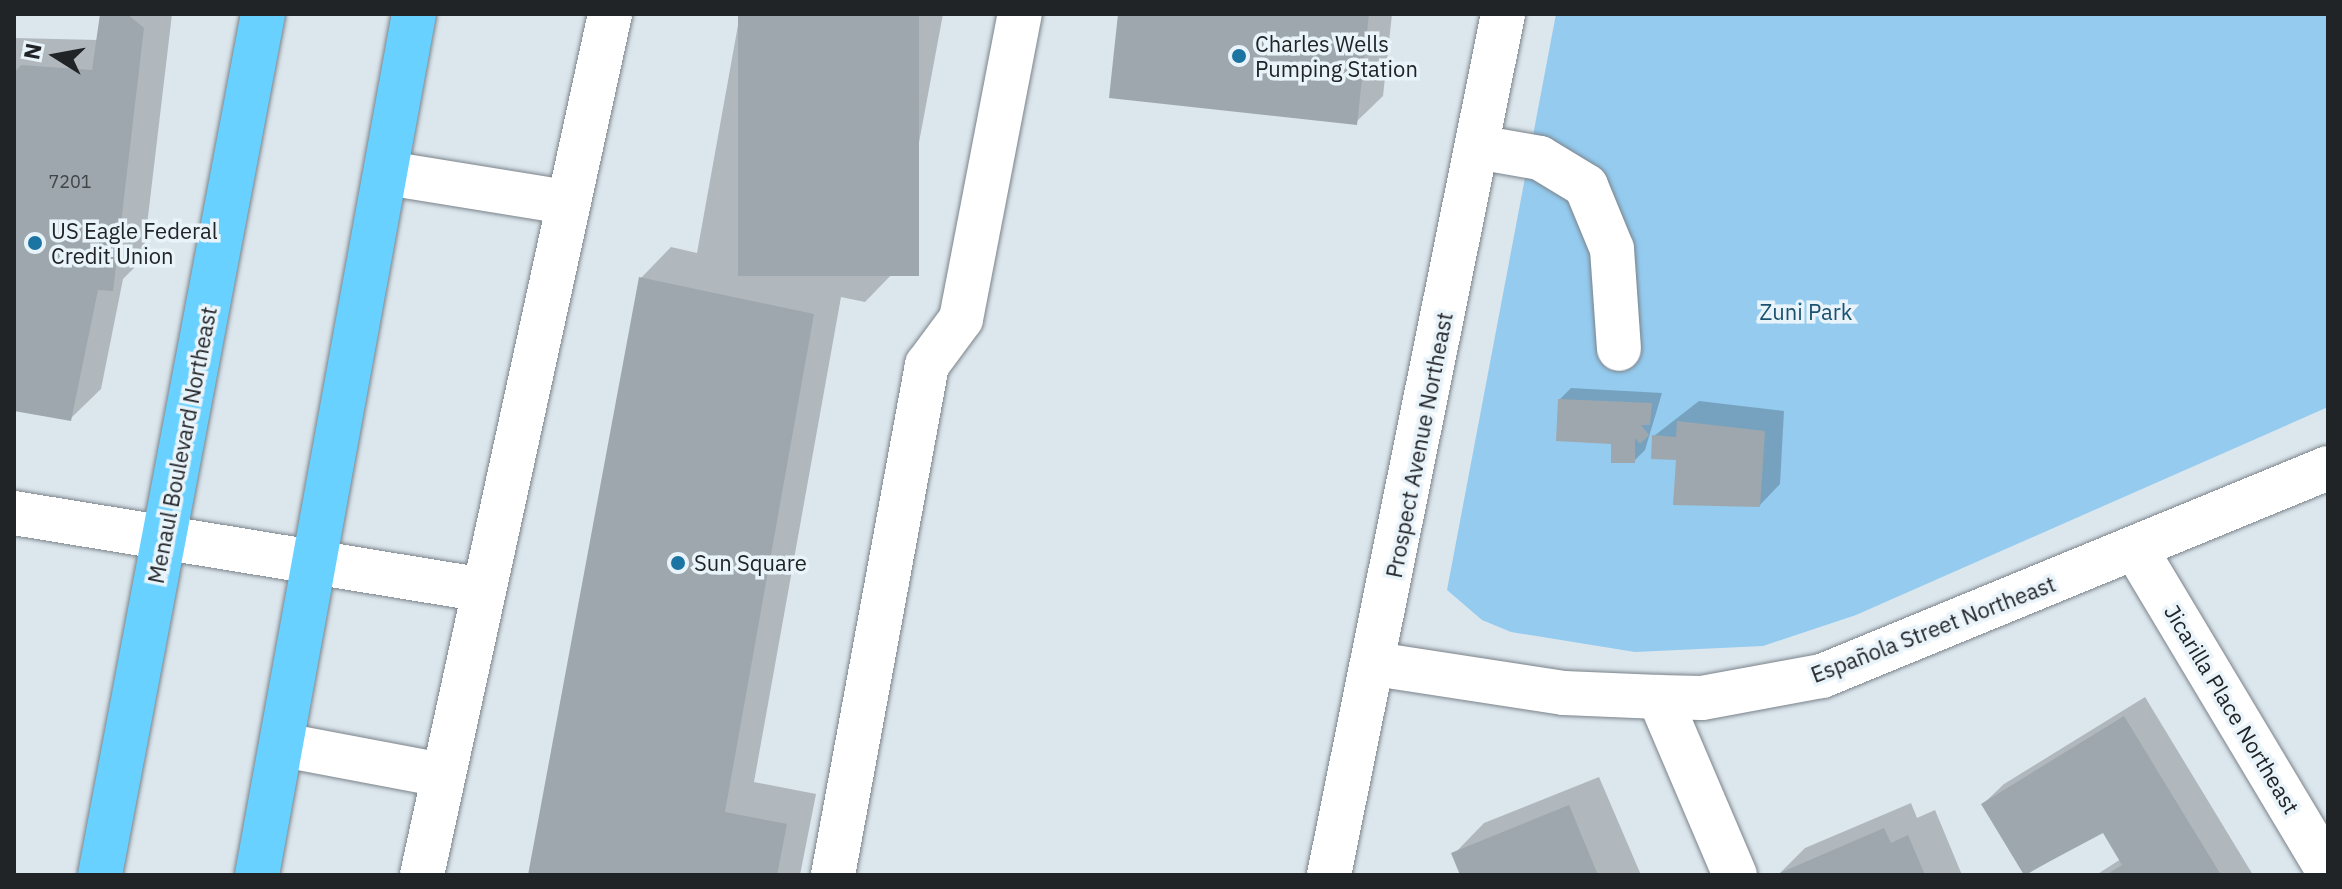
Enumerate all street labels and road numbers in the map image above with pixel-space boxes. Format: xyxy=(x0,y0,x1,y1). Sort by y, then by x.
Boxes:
street label: Menaul Boulevard Northeast xyxy=(142,304,222,586)
street label: Prospect Avenue Northeast xyxy=(1380,310,1458,580)
street label: Española Street Northeast xyxy=(1807,570,2059,688)
street label: Jicarilla Place Northeast xyxy=(2159,600,2305,818)

